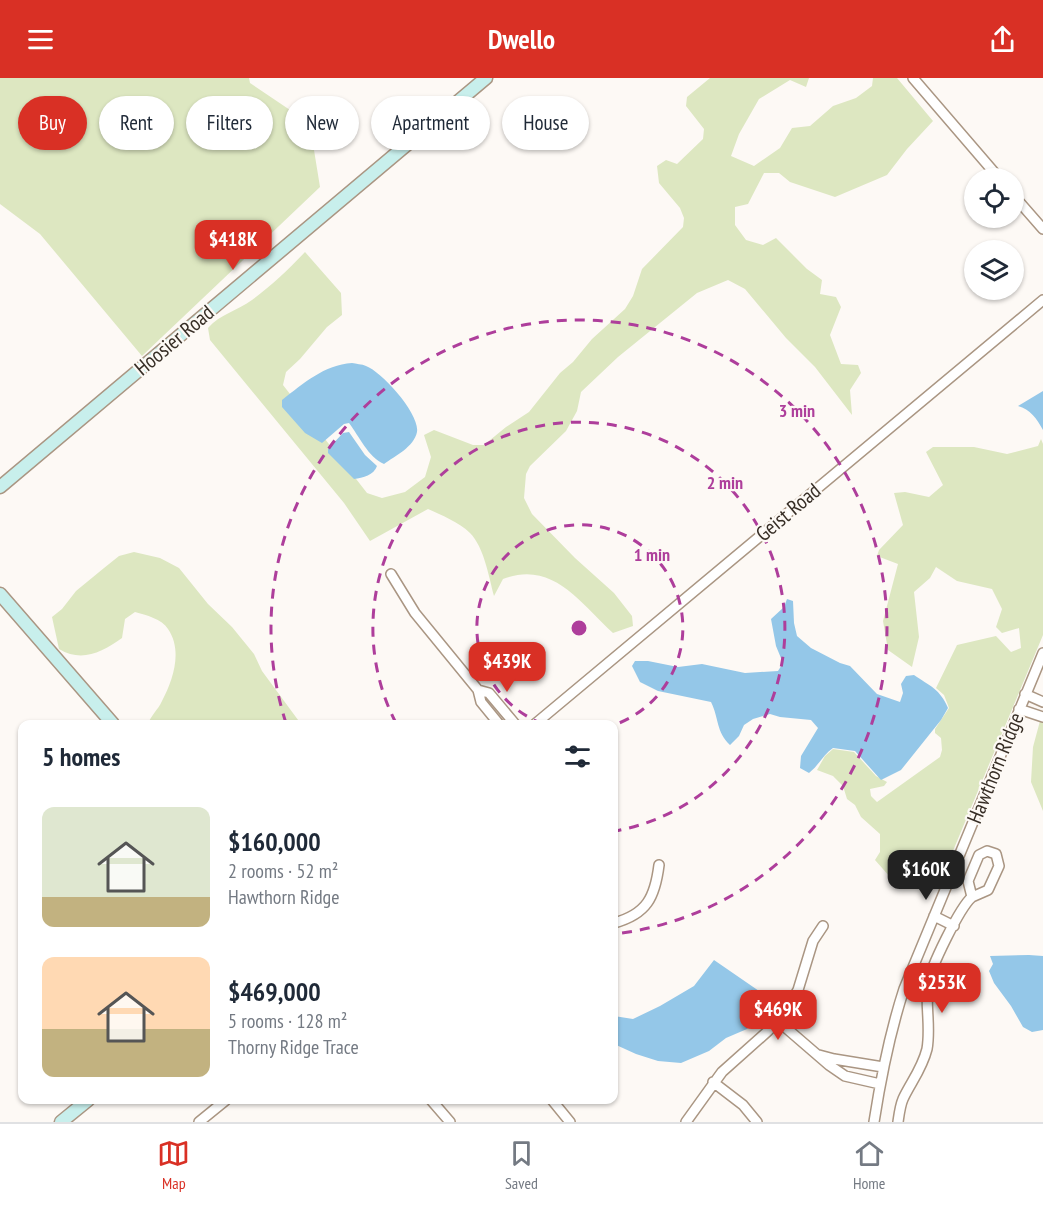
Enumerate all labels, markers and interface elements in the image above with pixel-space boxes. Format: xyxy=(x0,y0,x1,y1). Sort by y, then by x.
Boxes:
text: Dwello xyxy=(488,22,555,56)
icon: menu xyxy=(24,23,57,56)
icon: share xyxy=(986,23,1019,56)
chip: Buy xyxy=(18,96,87,150)
chip: Rent xyxy=(99,96,174,150)
chip: Filters xyxy=(186,96,273,150)
chip: New xyxy=(285,96,359,150)
chip: Apartment xyxy=(371,96,490,150)
chip: House xyxy=(502,96,589,150)
map controls xyxy=(964,168,1024,300)
button: locate xyxy=(964,168,1024,228)
pin: $418K xyxy=(191,220,275,271)
text: $418K xyxy=(209,226,257,252)
button: layers xyxy=(964,240,1024,300)
street label: Hoosier Road xyxy=(129,299,219,381)
text: 3 min xyxy=(779,399,815,422)
text: 2 min xyxy=(707,471,743,494)
street label: Geist Road xyxy=(750,477,826,547)
text: 1 min xyxy=(634,543,670,566)
centre of rings xyxy=(569,618,589,638)
pin: $439K xyxy=(465,642,549,693)
text: $439K xyxy=(483,648,531,674)
street label: Hawthorn Ridge xyxy=(961,709,1029,827)
text: 5 homes xyxy=(42,740,120,773)
icon: filters xyxy=(561,740,594,773)
text: $160,000 xyxy=(228,825,321,858)
icon: home xyxy=(90,831,162,903)
pin: $160K xyxy=(884,850,968,901)
text: $160K xyxy=(902,856,950,882)
text: 2 rooms · 52 m² xyxy=(228,858,338,884)
text: Hawthorn Ridge xyxy=(228,884,339,910)
pin: $253K xyxy=(900,963,984,1014)
text: $253K xyxy=(918,969,966,995)
text: $469,000 xyxy=(228,975,321,1008)
icon: home xyxy=(90,981,162,1053)
pin: $469K xyxy=(736,990,820,1041)
text: $469K xyxy=(754,996,802,1022)
text: 5 rooms · 128 m² xyxy=(228,1008,347,1034)
text: Thorny Ridge Trace xyxy=(228,1034,359,1060)
tab: Map xyxy=(157,1137,190,1193)
tab: Saved xyxy=(505,1137,538,1193)
tab: Home xyxy=(853,1137,886,1193)

